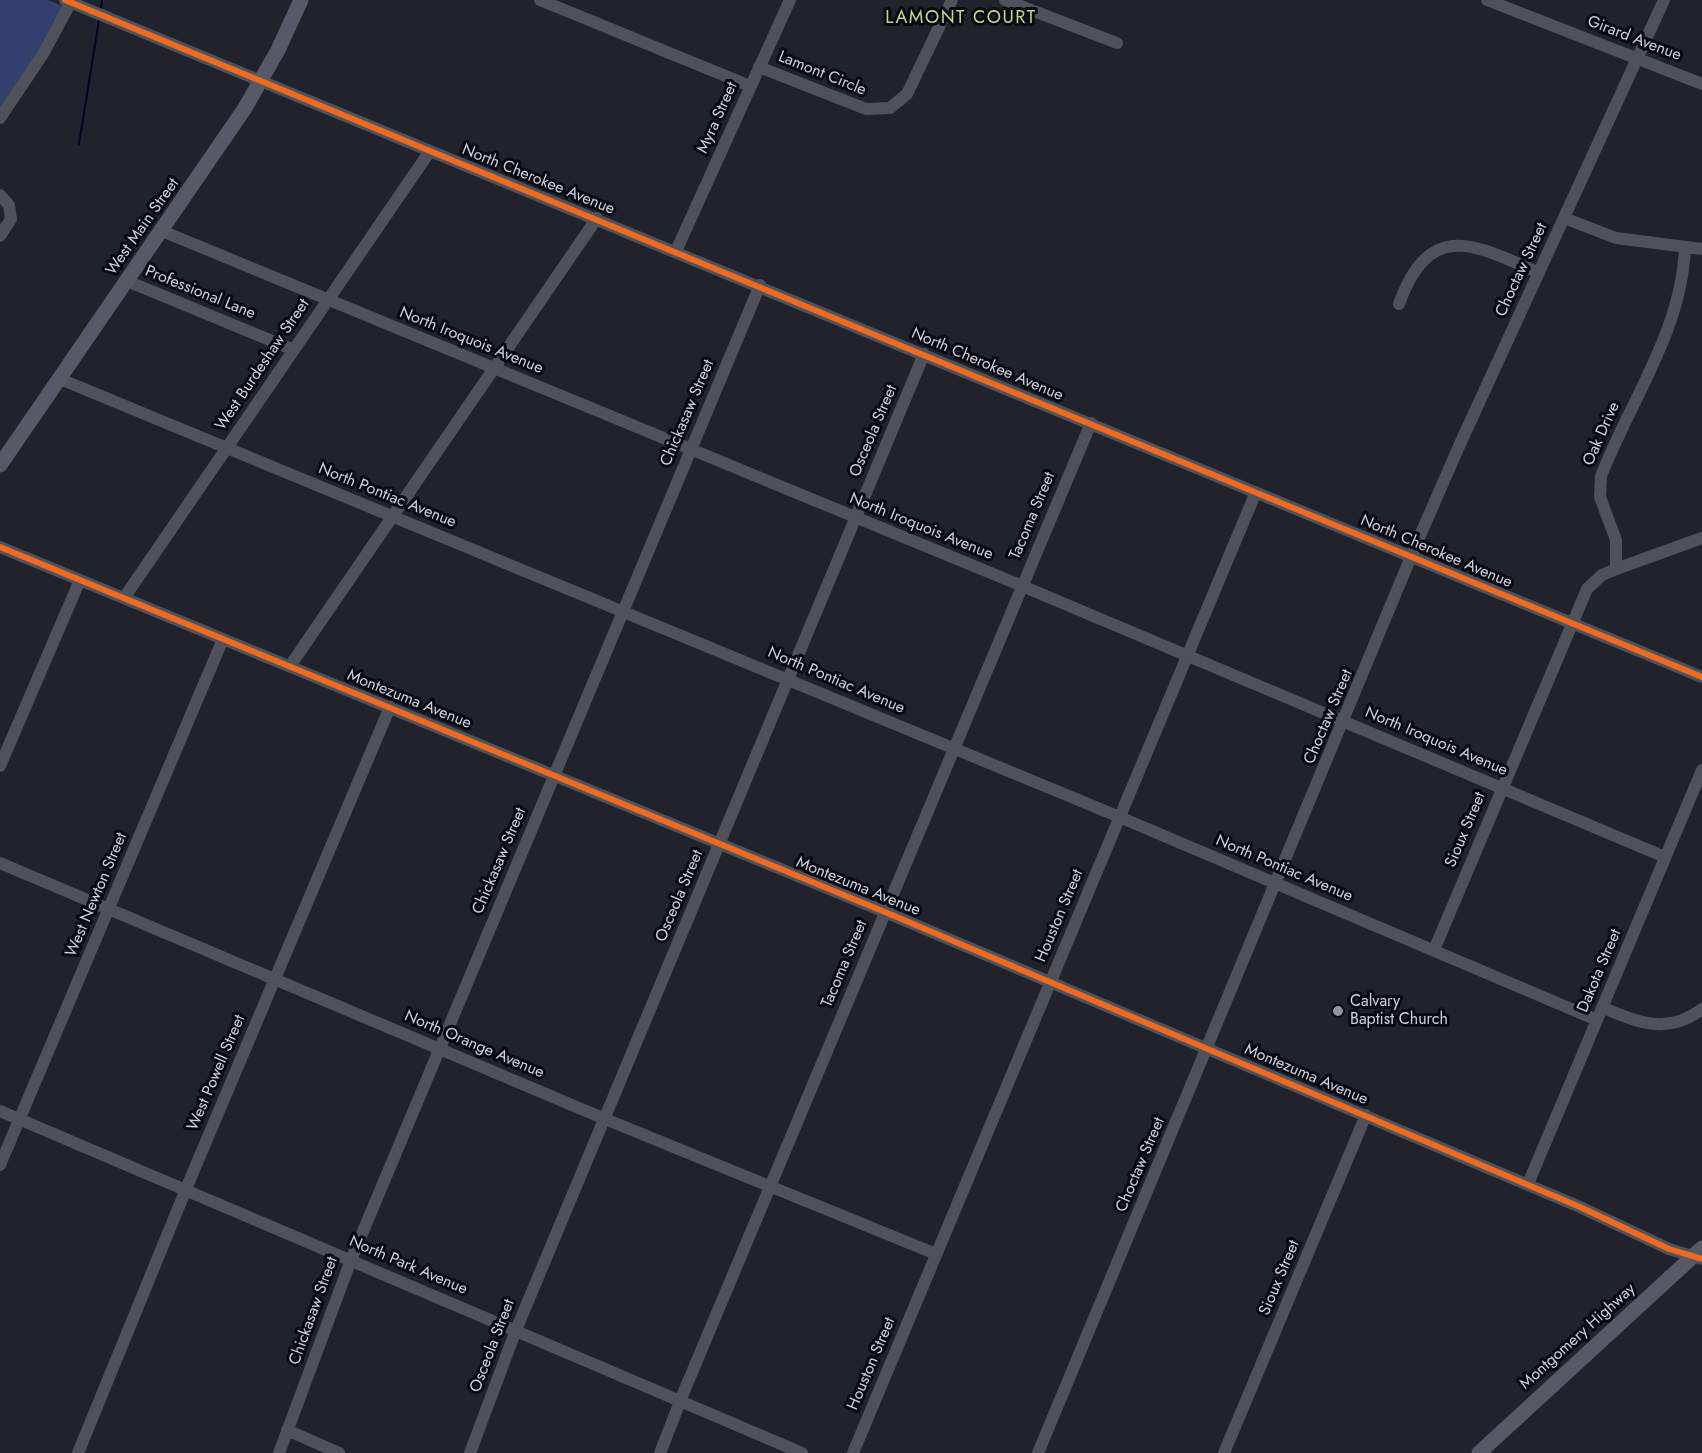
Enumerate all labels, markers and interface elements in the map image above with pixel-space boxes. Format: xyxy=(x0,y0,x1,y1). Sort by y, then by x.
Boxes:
district label: LAMONT COURT xyxy=(885,8,1037,30)
street label: Girard Avenue xyxy=(1584,12,1684,66)
street label: Lamont Circle xyxy=(775,48,869,100)
street label: Myra Street xyxy=(694,79,742,157)
street label: North Cherokee Avenue xyxy=(459,141,617,219)
street label: West Main Street xyxy=(102,175,184,279)
street label: Choctaw Street xyxy=(1492,220,1552,320)
street label: Professional Lane xyxy=(142,262,258,324)
street label: West Burdeshaw Street xyxy=(212,296,314,434)
street label: North Iroquois Avenue xyxy=(396,303,546,379)
street label: North Cherokee Avenue xyxy=(908,324,1066,406)
street label: Chickasaw Street xyxy=(657,357,719,469)
street label: Osceola Street xyxy=(846,382,902,480)
street label: Oak Drive xyxy=(1579,399,1625,469)
street label: North Pontiac Avenue xyxy=(315,460,459,532)
street label: Tacoma Street xyxy=(1006,469,1060,563)
street label: North Iroquois Avenue xyxy=(846,489,996,565)
street label: North Cherokee Avenue xyxy=(1357,511,1515,593)
street label: North Pontiac Avenue xyxy=(765,643,907,719)
street label: Montezuma Avenue xyxy=(344,666,474,734)
street label: Choctaw Street xyxy=(1300,667,1358,767)
street label: North Iroquois Avenue xyxy=(1362,703,1510,781)
street label: Sioux Street xyxy=(1442,790,1490,870)
street label: Chickasaw Street xyxy=(469,805,531,917)
street label: West Newton Street xyxy=(62,830,132,960)
street label: North Pontiac Avenue xyxy=(1213,831,1355,907)
street label: Osceola Street xyxy=(652,847,708,945)
street label: Montezuma Avenue xyxy=(793,853,923,921)
street label: Houston Street xyxy=(1032,867,1088,965)
street label: Tacoma Street xyxy=(818,917,872,1011)
street label: Dakota Street xyxy=(1574,926,1626,1016)
place label: Calvary Baptist Church xyxy=(1350,992,1448,1030)
marker: Calvary Baptist Church xyxy=(1331,1004,1345,1018)
street label: North Orange Avenue xyxy=(401,1007,547,1083)
street label: West Powell Street xyxy=(184,1012,250,1134)
street label: Montezuma Avenue xyxy=(1241,1040,1371,1110)
street label: Choctaw Street xyxy=(1112,1115,1170,1215)
street label: North Park Avenue xyxy=(346,1232,470,1300)
street label: Sioux Street xyxy=(1256,1238,1304,1318)
street label: Chickasaw Street xyxy=(286,1254,342,1368)
street label: Montgomery Highway xyxy=(1516,1280,1640,1394)
street label: Osceola Street xyxy=(466,1297,520,1395)
street label: Houston Street xyxy=(844,1315,900,1413)

